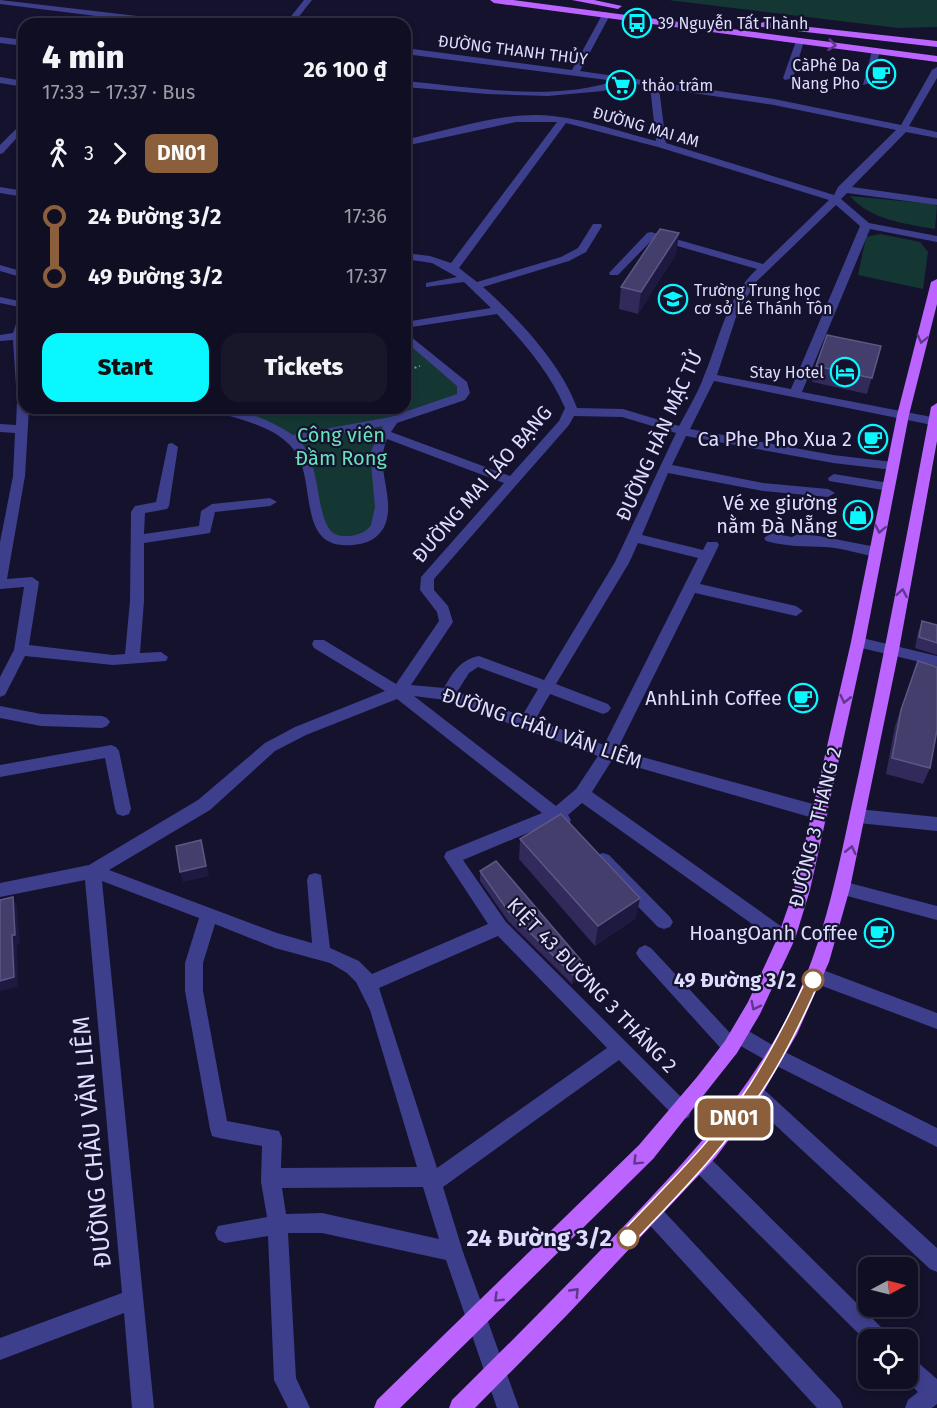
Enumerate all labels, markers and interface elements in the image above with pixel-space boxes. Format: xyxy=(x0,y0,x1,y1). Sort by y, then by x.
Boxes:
bus stop icon: 39 Nguyễn Tất Thành xyxy=(621,7,653,39)
place label: 39 Nguyễn Tất Thành xyxy=(658,13,808,33)
street label: ĐƯỜNG THANH THỦY xyxy=(437,29,589,69)
text: 4 min xyxy=(42,37,125,77)
one-way arrow xyxy=(828,38,837,50)
text: 26 100 ₫ xyxy=(303,56,387,83)
place label: CàPhê Da Nang Pho xyxy=(791,56,860,93)
cafe icon: CàPhê Da Nang Pho xyxy=(865,58,897,90)
supermarket icon: thảo trâm xyxy=(605,69,637,101)
place label: thảo trâm xyxy=(642,76,713,95)
text: 17:33 – 17:37 · Bus xyxy=(42,80,195,104)
street label: ĐƯỜNG MAI AM xyxy=(591,102,702,151)
icon: walk xyxy=(42,137,75,170)
icon: forward xyxy=(103,137,136,170)
text: DN01 xyxy=(157,140,206,166)
text: 3 xyxy=(84,141,94,165)
text: 24 Đường 3/2 xyxy=(88,203,221,230)
text: 17:36 xyxy=(344,204,387,228)
text: 49 Đường 3/2 xyxy=(88,263,223,290)
text: 17:37 xyxy=(346,264,387,288)
place label: Trường Trung học cơ sở Lê Thánh Tôn xyxy=(694,281,832,318)
school or university icon: Trường Trung học cơ sở Lê Thánh Tôn xyxy=(657,283,689,315)
button: Start xyxy=(42,333,209,402)
button: Tickets xyxy=(221,333,387,402)
one-way arrow xyxy=(917,334,930,344)
street label: ĐƯỜNG HÀN MẶC TỬ xyxy=(609,346,707,525)
hotel icon: Stay Hotel xyxy=(829,356,861,388)
place label: Stay Hotel xyxy=(750,363,824,382)
street label: ĐƯỜNG MAI LÃO BẠNG xyxy=(407,400,557,568)
park label: Công viên Đầm Rong xyxy=(295,423,388,470)
cafe icon: Ca Phe Pho Xua 2 xyxy=(857,423,889,455)
place label: Ca Phe Pho Xua 2 xyxy=(697,427,852,451)
place label: Vé xe giường nằm Đà Nẵng xyxy=(716,491,838,538)
shop icon: Vé xe giường nằm Đà Nẵng xyxy=(842,499,874,531)
one-way arrow xyxy=(874,524,887,534)
one-way arrow xyxy=(895,588,908,598)
street label: ĐƯỜNG CHÂU VĂN LIÊM xyxy=(439,682,645,774)
cafe icon: AnhLinh Coffee xyxy=(787,682,819,714)
place label: AnhLinh Coffee xyxy=(645,686,782,710)
one-way arrow xyxy=(840,694,853,704)
street label: ĐƯỜNG 3 THÁNG 2 xyxy=(783,744,847,910)
one-way arrow xyxy=(844,845,857,855)
street label: KIỆT 43 ĐƯỜNG 3 THÁNG 2 xyxy=(502,893,682,1077)
cafe icon: HoangOanh Coffee xyxy=(863,917,895,949)
place label: HoangOanh Coffee xyxy=(689,921,858,945)
place label: 49 Đường 3/2 xyxy=(674,968,796,992)
marker: 49 Đường 3/2 xyxy=(802,969,824,991)
one-way arrow xyxy=(750,1000,762,1011)
street label: ĐƯỜNG CHÂU VĂN LIÊM xyxy=(66,1015,117,1269)
line badge: DN01 xyxy=(692,1098,776,1138)
text: DN01 xyxy=(709,1105,759,1131)
one-way arrow xyxy=(634,1153,645,1164)
place label: 24 Đường 3/2 xyxy=(466,1224,612,1252)
marker: 24 Đường 3/2 xyxy=(617,1227,639,1249)
north arrow xyxy=(858,1257,918,1317)
map controls xyxy=(858,1257,918,1389)
one-way arrow xyxy=(568,1289,579,1300)
one-way arrow xyxy=(495,1290,506,1301)
button: locate xyxy=(858,1329,918,1389)

